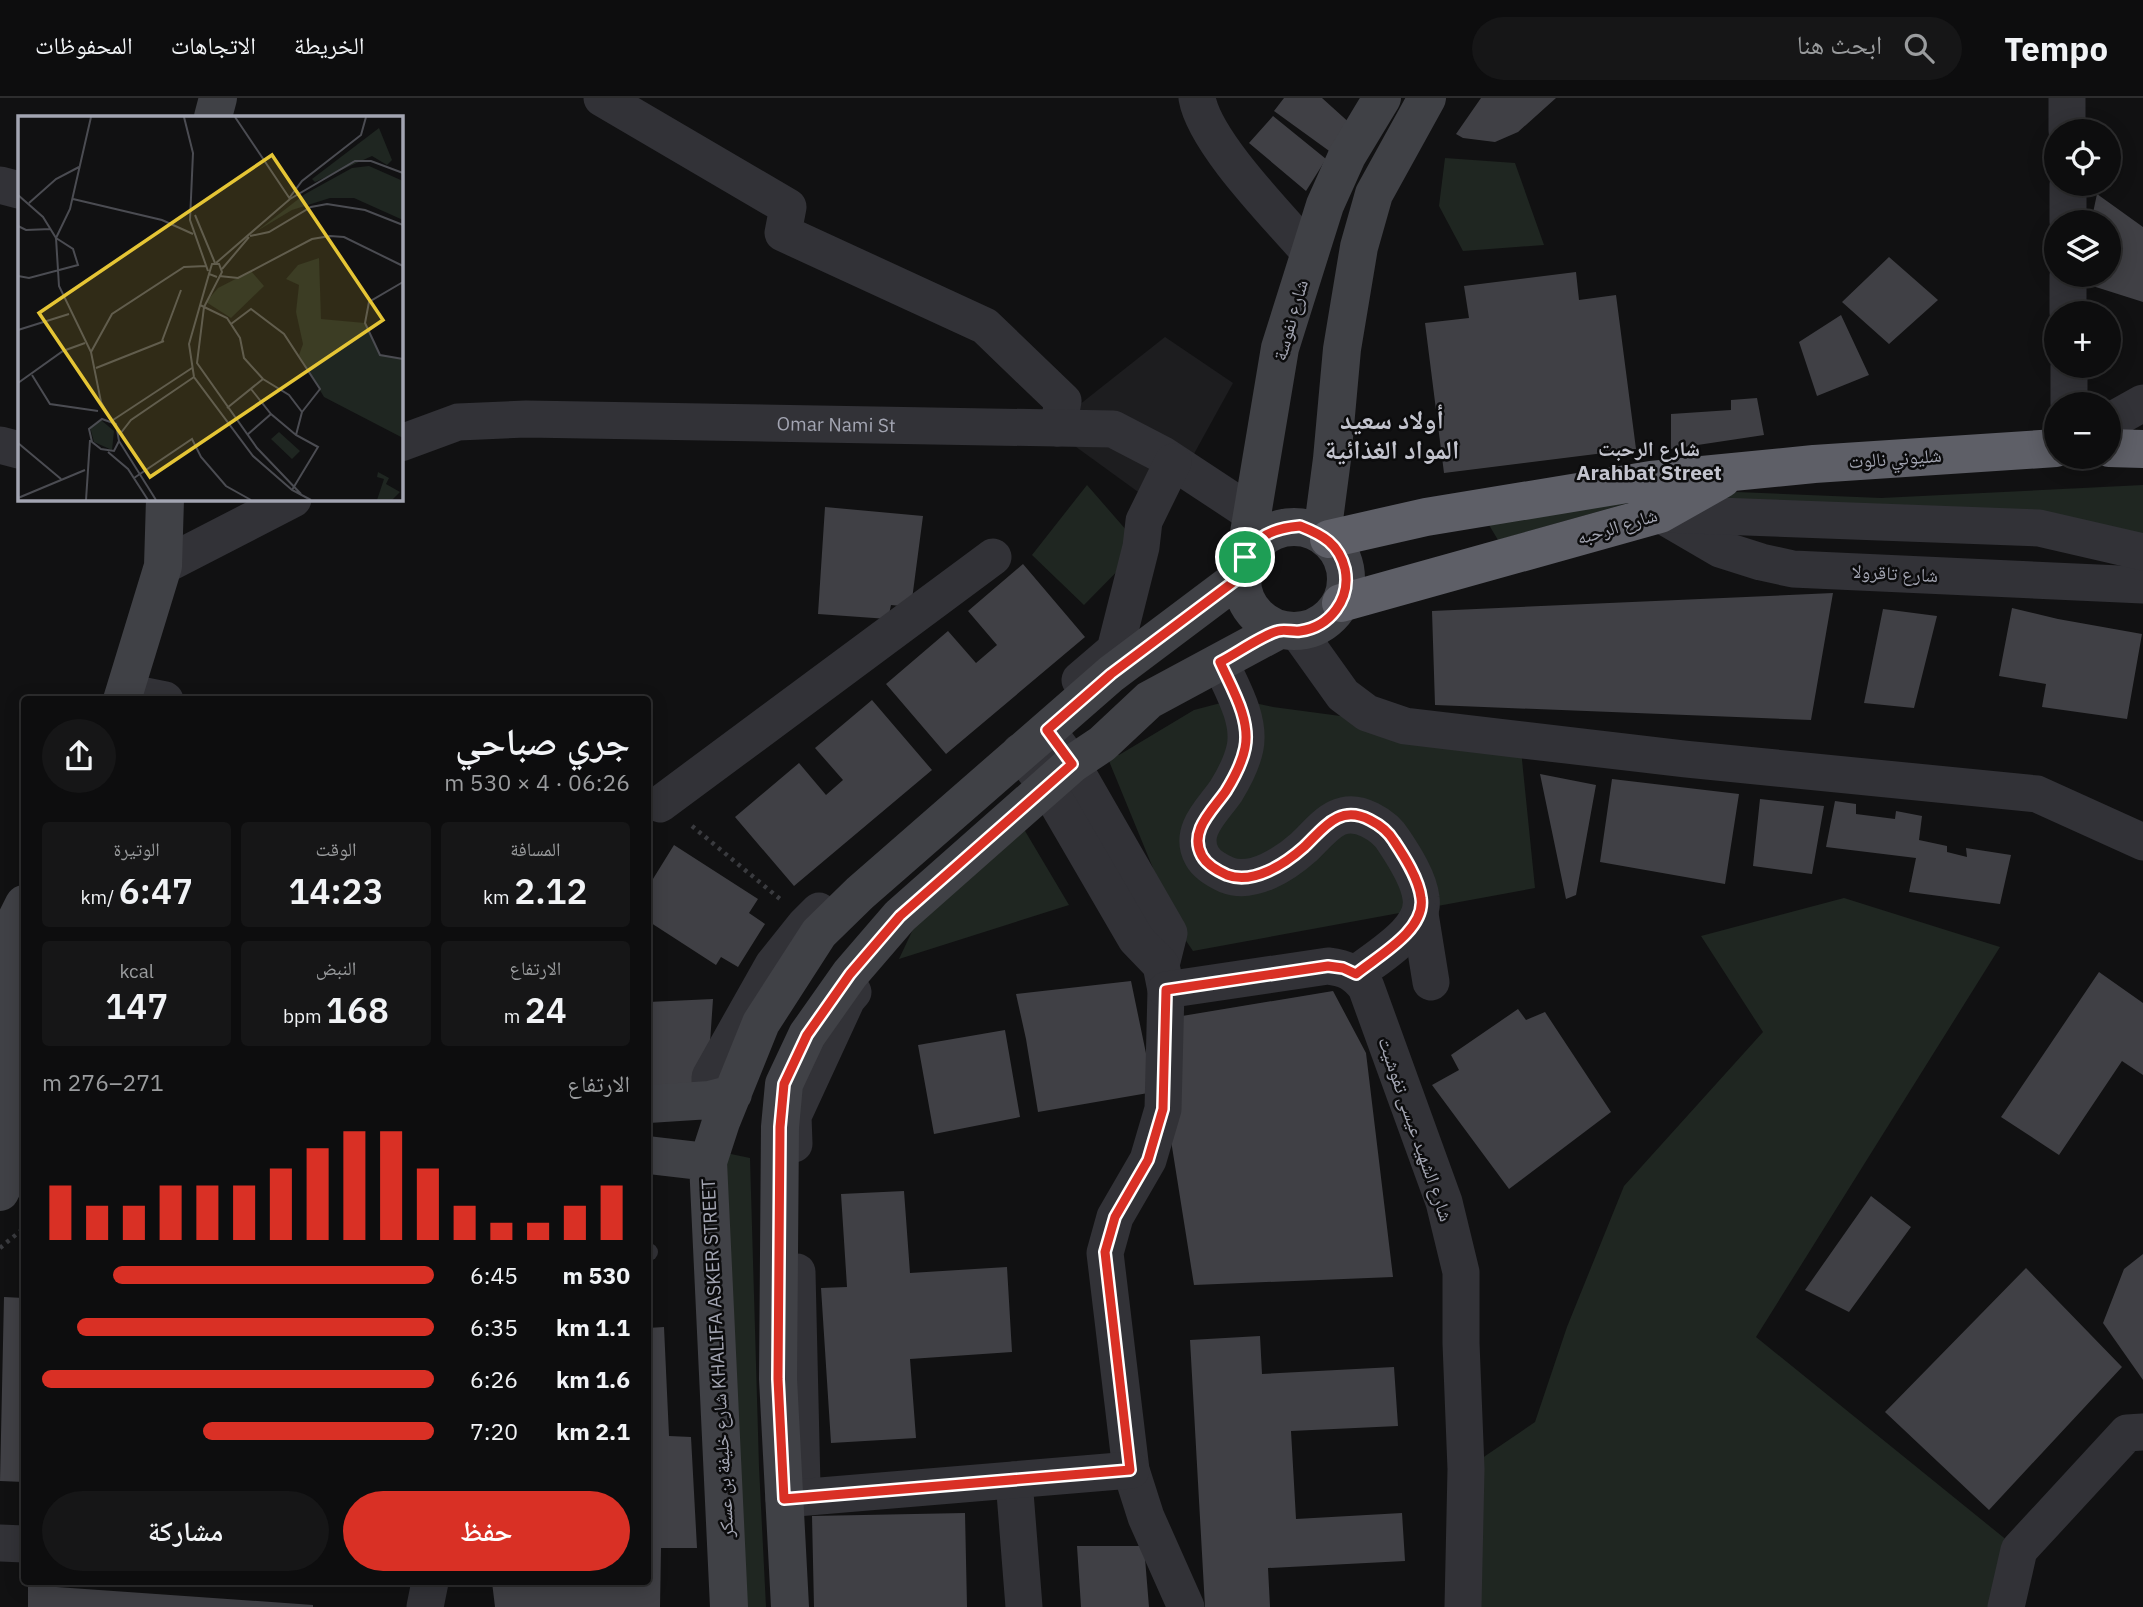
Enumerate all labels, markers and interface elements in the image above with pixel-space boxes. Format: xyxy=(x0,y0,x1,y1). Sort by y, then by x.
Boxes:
search box xyxy=(1472,17,1962,80)
text: ابحث هنا xyxy=(1797,27,1882,61)
text: Tempo xyxy=(2004,27,2108,70)
text: المحفوظات xyxy=(35,29,133,61)
text: الاتجاهات xyxy=(171,29,256,61)
text: الخريطة xyxy=(294,29,365,61)
icon: search xyxy=(1900,29,1938,67)
inset map xyxy=(18,116,402,500)
map controls xyxy=(2044,119,2121,469)
button: locate xyxy=(2044,119,2121,196)
button: layers xyxy=(2044,210,2121,287)
street label: شارع نفوسة xyxy=(1267,277,1313,363)
button: + xyxy=(2044,301,2121,378)
button: − xyxy=(2044,392,2121,469)
district label: أولاد سعيد المواد الغذائية xyxy=(1325,402,1459,466)
street label: Omar Nami St xyxy=(777,411,896,437)
district label: شارع الرحبت Arahbat Street xyxy=(1576,434,1722,486)
street label: شليوني نالوت xyxy=(1848,443,1943,477)
street label: شارع الرحبه xyxy=(1574,502,1660,550)
pin xyxy=(1215,527,1275,587)
icon: arrive xyxy=(1226,538,1264,576)
street label: شارع تاقرولا xyxy=(1851,559,1939,587)
text: جري صباحي xyxy=(455,716,630,765)
button: share xyxy=(42,719,116,793)
text: 06:26 · 4 × 530 m xyxy=(444,767,630,797)
text: الوتيرة xyxy=(114,837,160,861)
text: الوقت xyxy=(316,837,356,861)
text: المسافة xyxy=(510,837,561,861)
text: 6:47 xyxy=(119,868,193,914)
text: 14:23 xyxy=(288,868,384,914)
text: 2.12 xyxy=(514,868,588,914)
text: /km xyxy=(80,885,119,909)
text: km xyxy=(483,885,514,909)
text: النبض xyxy=(316,956,356,980)
text: الارتفاع xyxy=(509,956,561,980)
text: kcal xyxy=(119,959,154,983)
text: 147 xyxy=(105,983,168,1029)
text: 168 xyxy=(326,987,389,1033)
text: 24 xyxy=(525,987,567,1033)
text: bpm xyxy=(283,1004,326,1028)
text: m xyxy=(504,1004,525,1028)
street label: شارع الشهيد عيسى تفوشيت xyxy=(1373,1034,1459,1224)
text: 271–276 m xyxy=(42,1067,164,1097)
text: الارتفاع xyxy=(567,1068,630,1098)
street label: شارع خليفة بن عسكر KHALIFA ASKER STREET xyxy=(696,1178,738,1539)
text: 6:45 xyxy=(470,1260,518,1290)
text: 530 m xyxy=(563,1260,630,1290)
text: 6:35 xyxy=(470,1312,518,1342)
text: 1.1 km xyxy=(556,1312,630,1342)
text: 6:26 xyxy=(470,1364,518,1394)
text: 1.6 km xyxy=(556,1364,630,1394)
text: 7:20 xyxy=(470,1416,518,1446)
text: 2.1 km xyxy=(556,1416,630,1446)
button: مشاركة xyxy=(42,1491,329,1571)
button: حفظ xyxy=(343,1491,630,1571)

